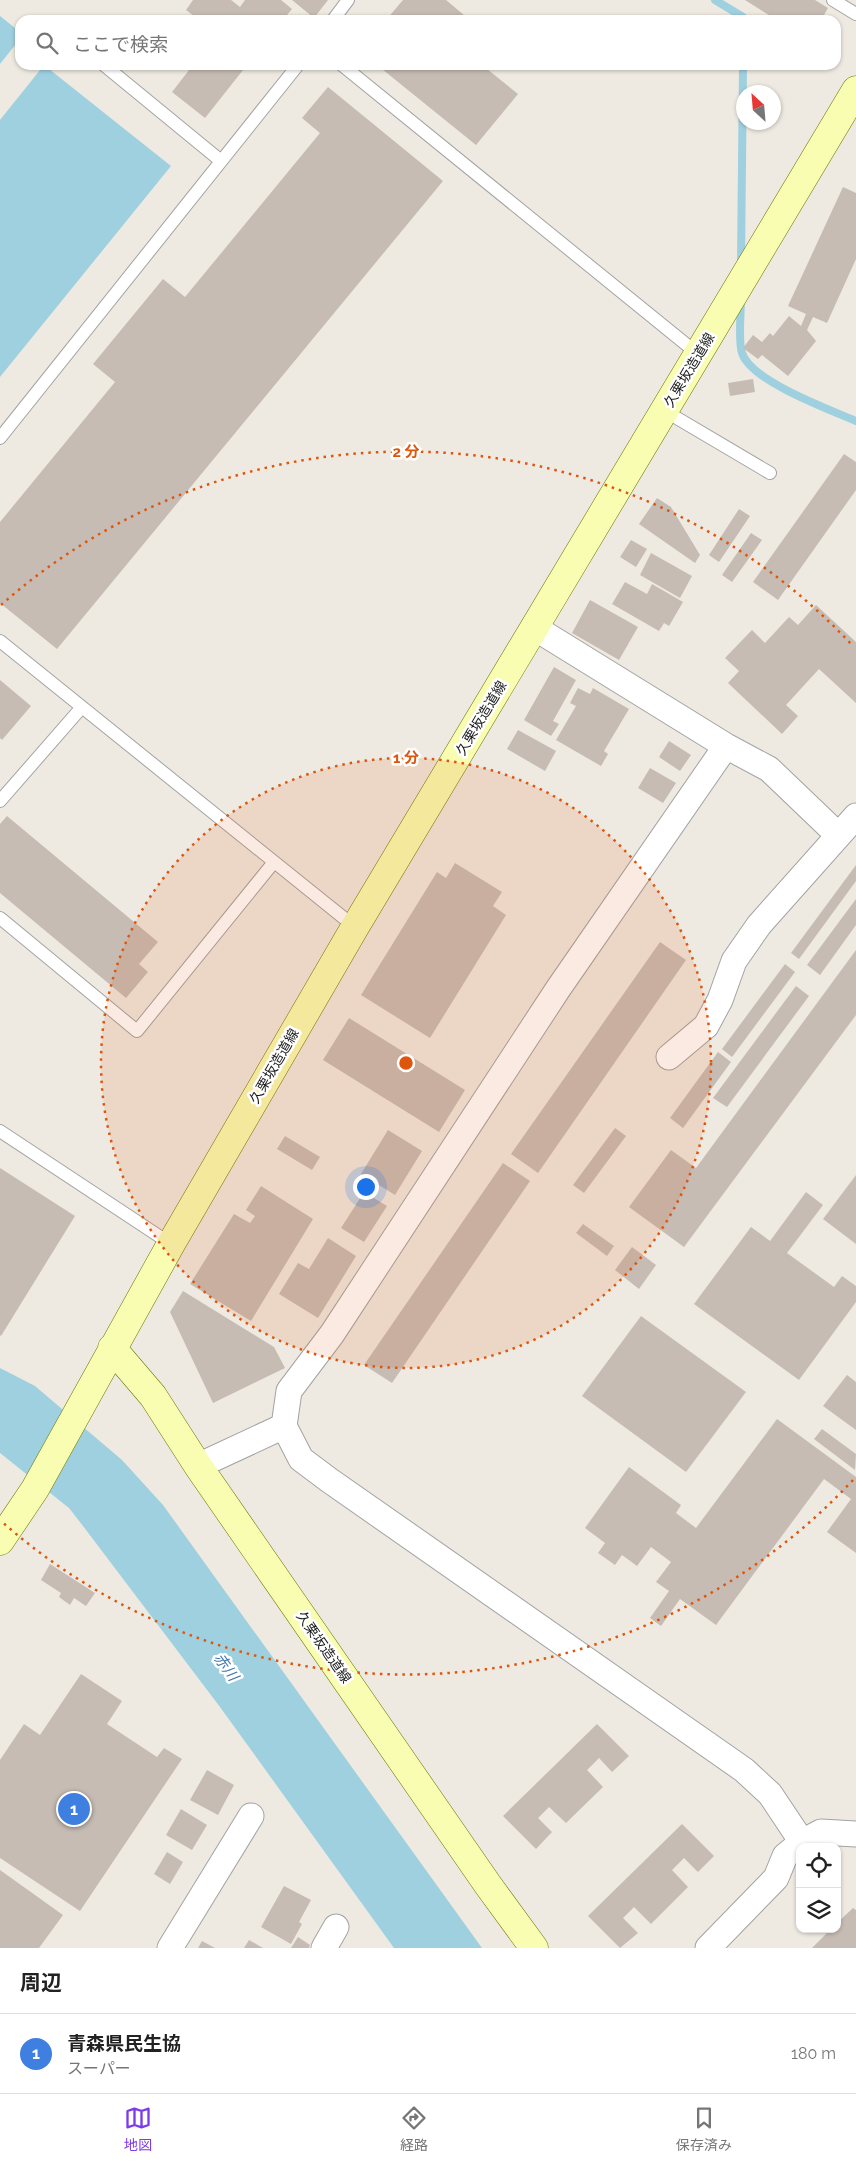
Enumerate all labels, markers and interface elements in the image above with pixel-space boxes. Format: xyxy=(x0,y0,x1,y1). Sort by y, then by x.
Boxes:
search box xyxy=(15,15,841,70)
icon: search xyxy=(33,29,61,57)
text: ここで検索 xyxy=(73,33,168,55)
north arrow xyxy=(736,85,781,130)
street label: 久栗坂造道線 xyxy=(661,330,717,410)
text: 2 分 xyxy=(392,443,420,461)
street label: 久栗坂造道線 xyxy=(453,678,509,758)
text: 1 分 xyxy=(393,749,419,767)
street label: 久栗坂造道線 xyxy=(246,1026,302,1106)
centre of rings xyxy=(397,1054,415,1072)
your location xyxy=(353,1174,379,1200)
street label: 久栗坂造道線 xyxy=(293,1608,355,1686)
water label: 赤川 xyxy=(210,1650,243,1686)
pin: 1 xyxy=(58,1790,90,1828)
map controls xyxy=(796,1843,841,1933)
button: locate xyxy=(796,1843,841,1888)
button: layers xyxy=(796,1888,841,1933)
text: 周辺 xyxy=(20,1970,62,1995)
text: 青森県民生協 xyxy=(67,2032,181,2054)
text: 1 xyxy=(32,2044,40,2063)
text: 180 m xyxy=(791,2044,836,2063)
text: スーパー xyxy=(67,2059,131,2078)
tab: 地図 xyxy=(124,2104,152,2154)
tab: 経路 xyxy=(400,2104,428,2154)
tab: 保存済み xyxy=(676,2104,732,2154)

